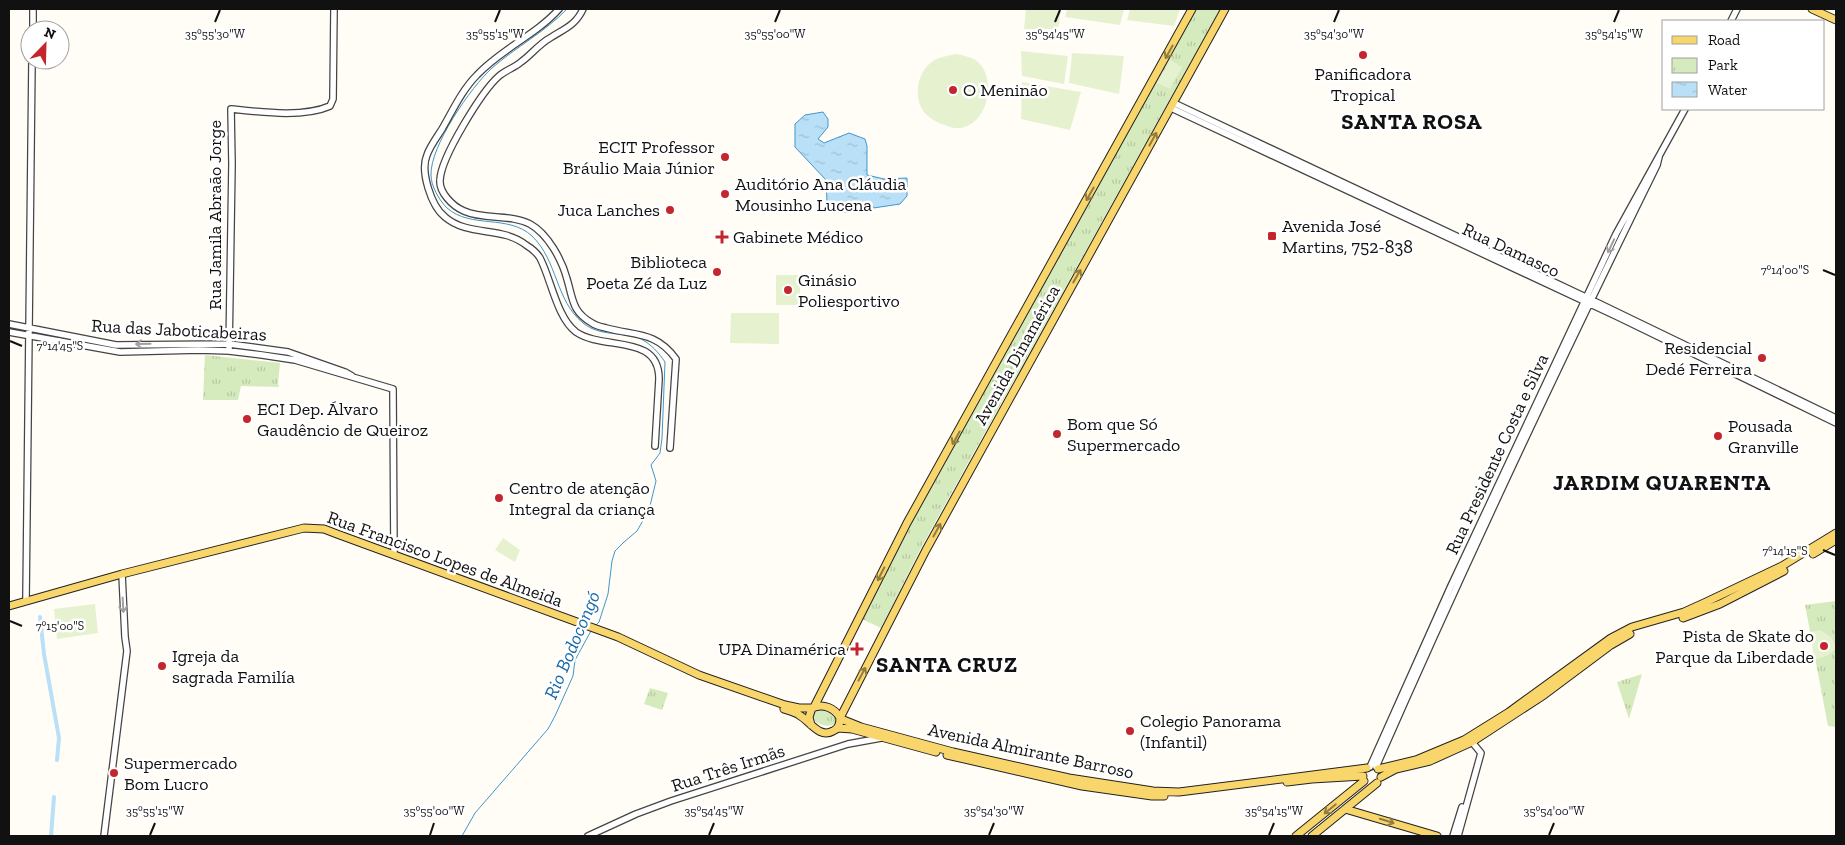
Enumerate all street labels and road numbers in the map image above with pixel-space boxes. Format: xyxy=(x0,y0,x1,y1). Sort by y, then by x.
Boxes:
street label: Rua Jamila Abraão Jorge xyxy=(204,120,226,310)
street label: Rua Damasco xyxy=(1459,218,1563,282)
street label: Avenida Dinamérica xyxy=(969,281,1065,429)
street label: Rua das Jaboticabeiras xyxy=(91,314,267,346)
street label: Rua Presidente Costa e Silva xyxy=(1441,350,1553,558)
street label: Rua Francisco Lopes de Almeida xyxy=(324,506,566,612)
street label: Avenida Almirante Barroso xyxy=(926,718,1136,784)
street label: Rua Três Irmãs xyxy=(668,739,788,797)

